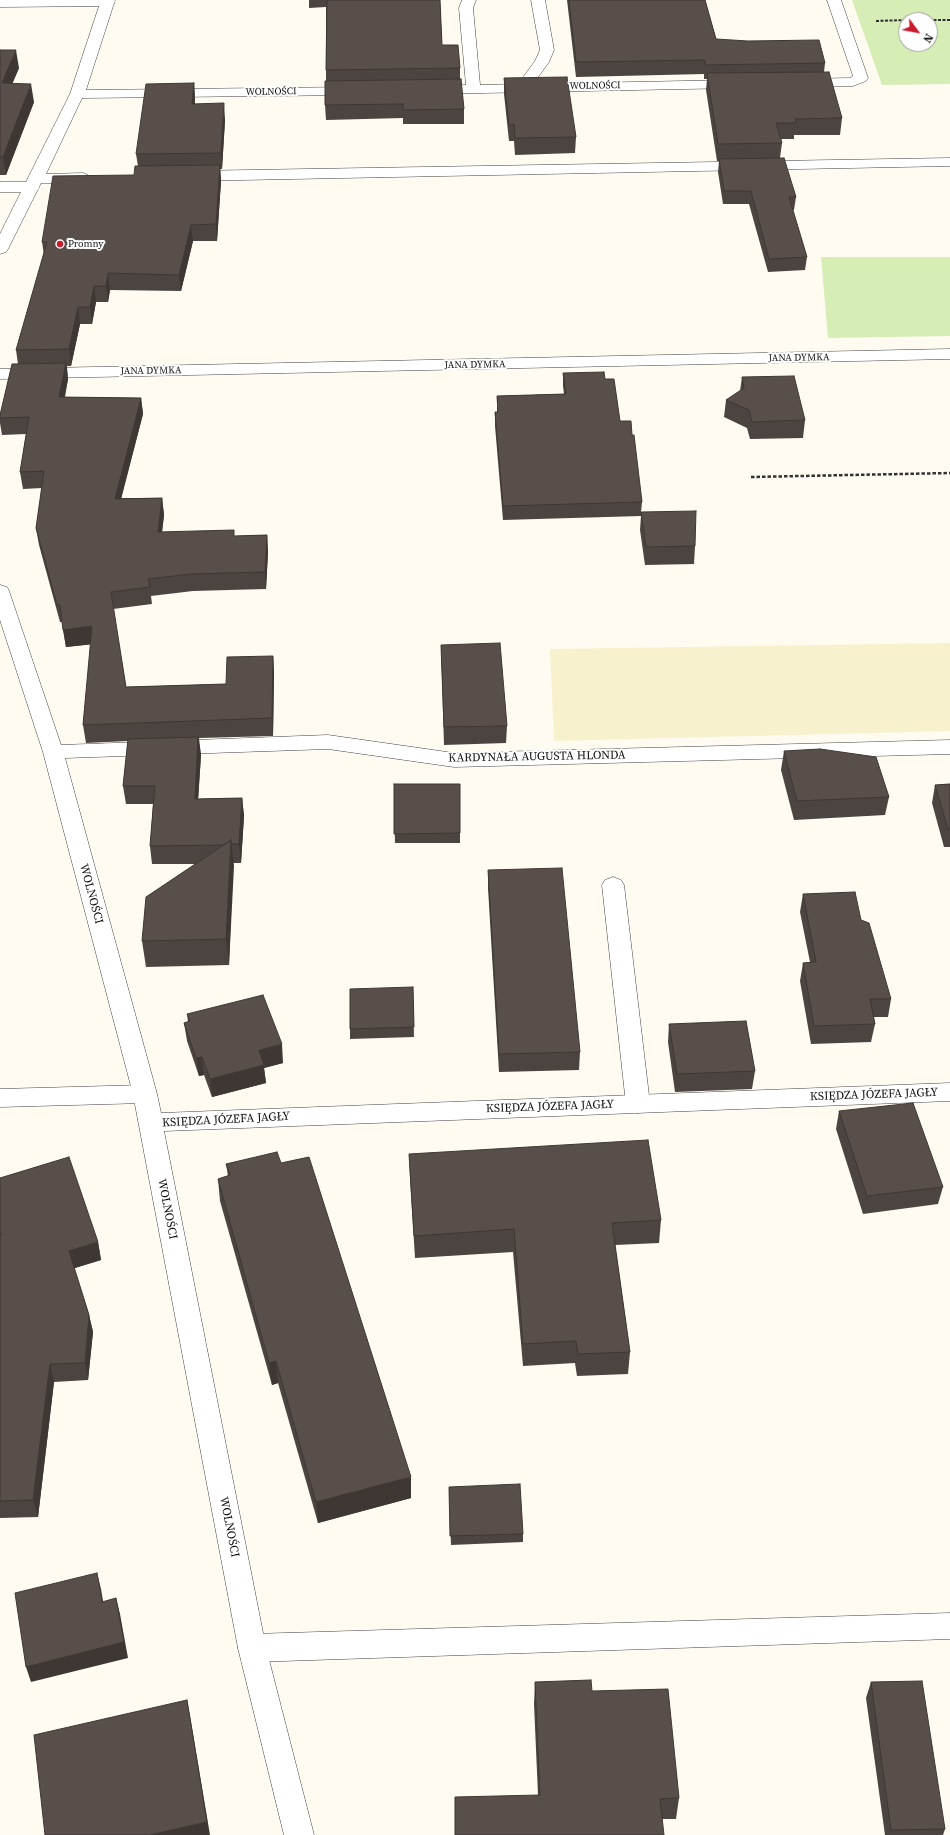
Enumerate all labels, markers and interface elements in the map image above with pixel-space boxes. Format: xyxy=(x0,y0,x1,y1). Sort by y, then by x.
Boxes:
north arrow xyxy=(898,12,938,52)
text: N xyxy=(919,31,936,45)
street label: WOLNOŚCI xyxy=(569,80,621,92)
street label: WOLNOŚCI xyxy=(245,86,297,98)
place label: Promny xyxy=(68,238,103,250)
marker: Promny xyxy=(55,239,65,249)
street label: JANA DYMKA xyxy=(768,351,830,365)
street label: JANA DYMKA xyxy=(444,358,506,372)
street label: JANA DYMKA xyxy=(120,364,182,378)
street label: KARDYNAŁA AUGUSTA HLONDA xyxy=(448,748,626,766)
street label: WOLNOŚCI xyxy=(76,862,106,926)
street label: KSIĘDZA JÓZEFA JAGŁY xyxy=(810,1086,938,1104)
street label: KSIĘDZA JÓZEFA JAGŁY xyxy=(486,1098,614,1116)
street label: KSIĘDZA JÓZEFA JAGŁY xyxy=(162,1109,290,1131)
street label: WOLNOŚCI xyxy=(154,1177,180,1241)
street label: WOLNOŚCI xyxy=(216,1495,242,1559)

